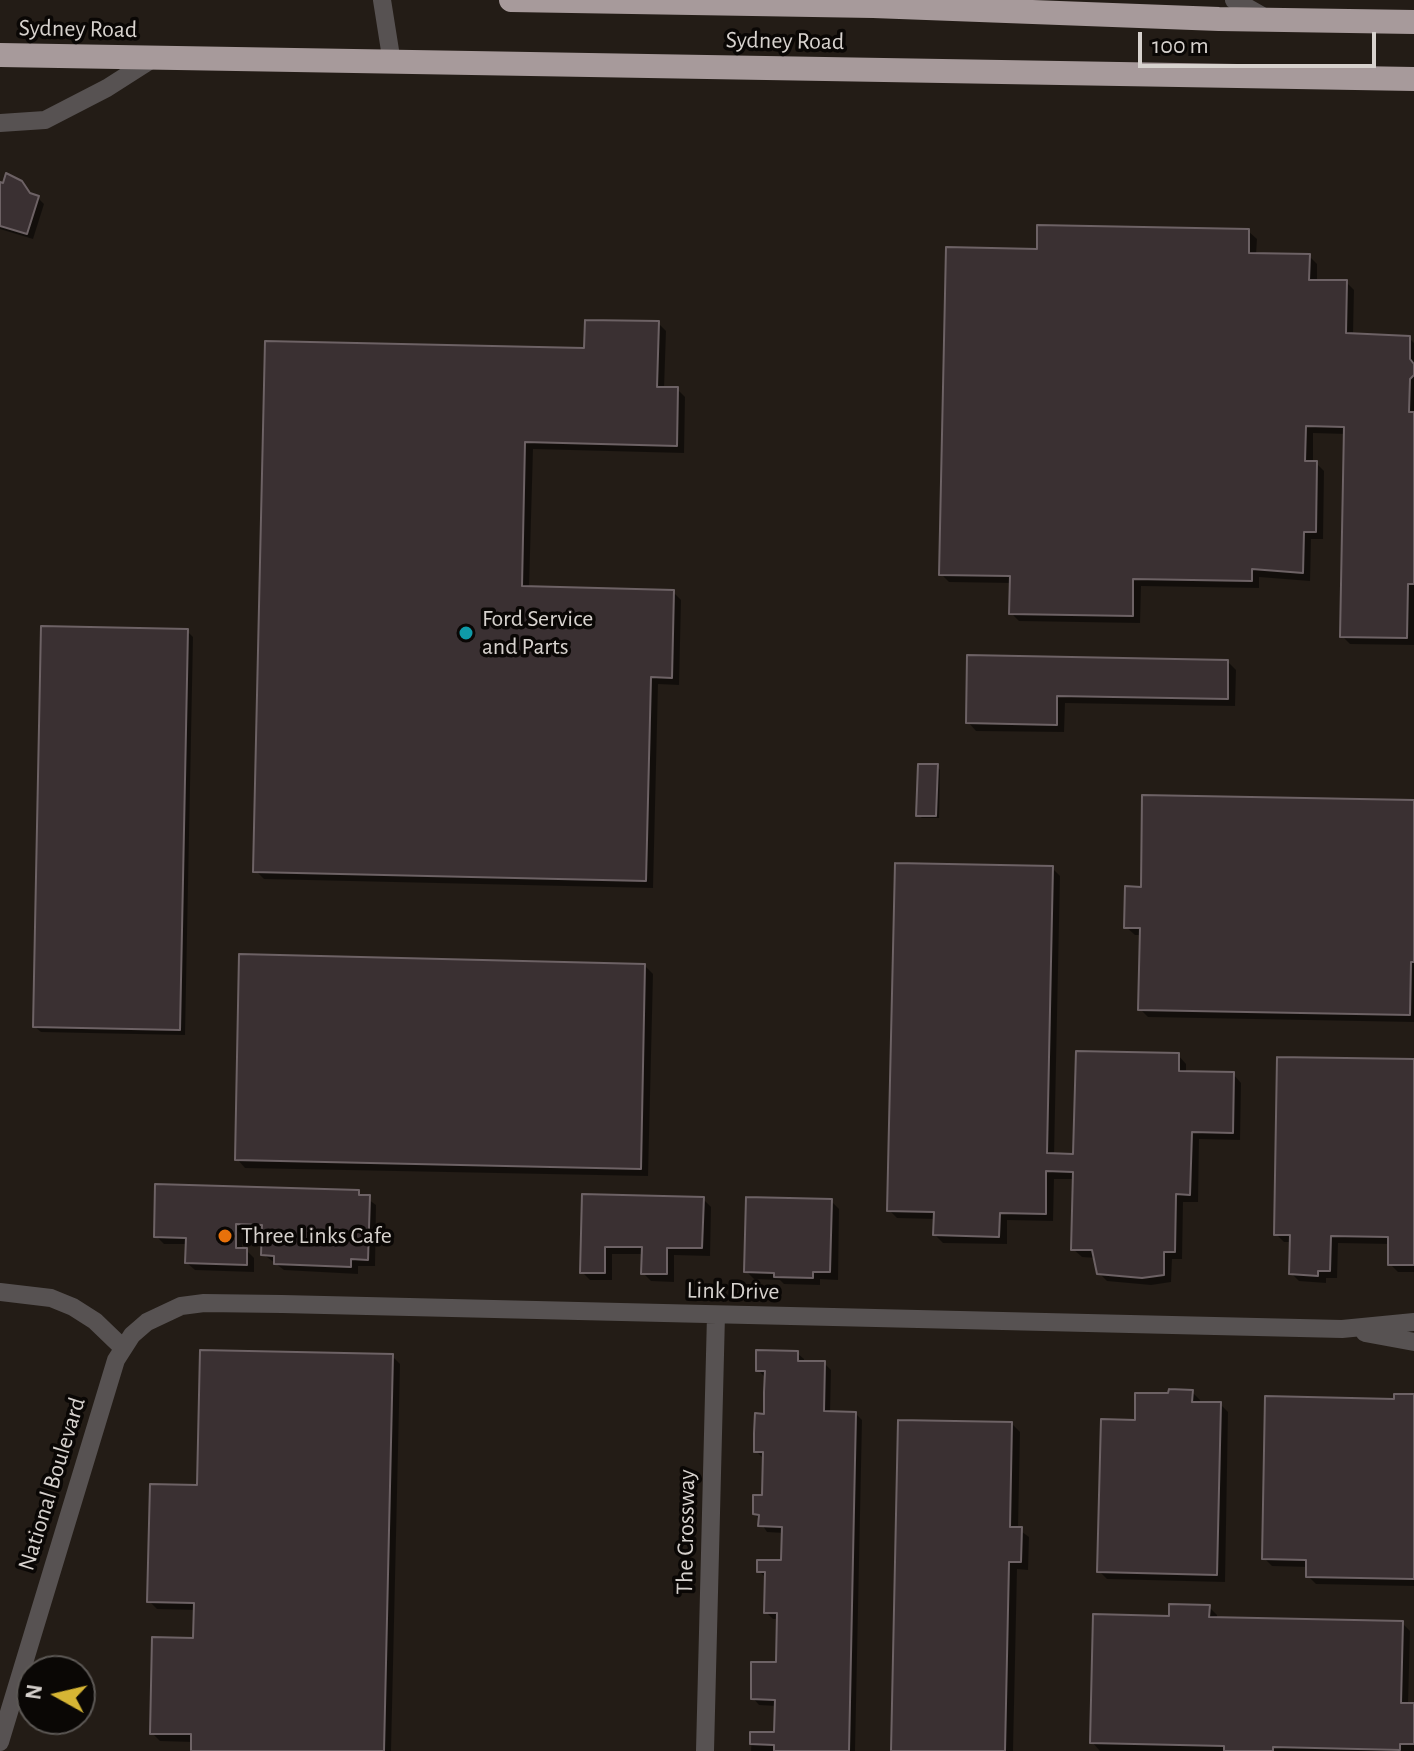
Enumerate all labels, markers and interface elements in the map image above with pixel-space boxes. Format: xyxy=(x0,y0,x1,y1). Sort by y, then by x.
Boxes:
street label: Sydney Road xyxy=(18,14,138,44)
scale bar xyxy=(1142,16,1380,66)
street label: Sydney Road xyxy=(725,26,845,56)
text: 100 m xyxy=(1152,34,1209,58)
place label: Ford Service and Parts xyxy=(482,605,593,661)
marker: Ford Service and Parts xyxy=(457,624,475,642)
place label: Three Links Cafe xyxy=(241,1222,392,1250)
marker: Three Links Cafe xyxy=(216,1227,234,1245)
street label: Link Drive xyxy=(686,1276,780,1306)
street label: National Boulevard xyxy=(12,1394,92,1574)
street label: The Crossway xyxy=(671,1469,701,1595)
north arrow xyxy=(16,1655,96,1735)
text: N xyxy=(22,1683,46,1701)

